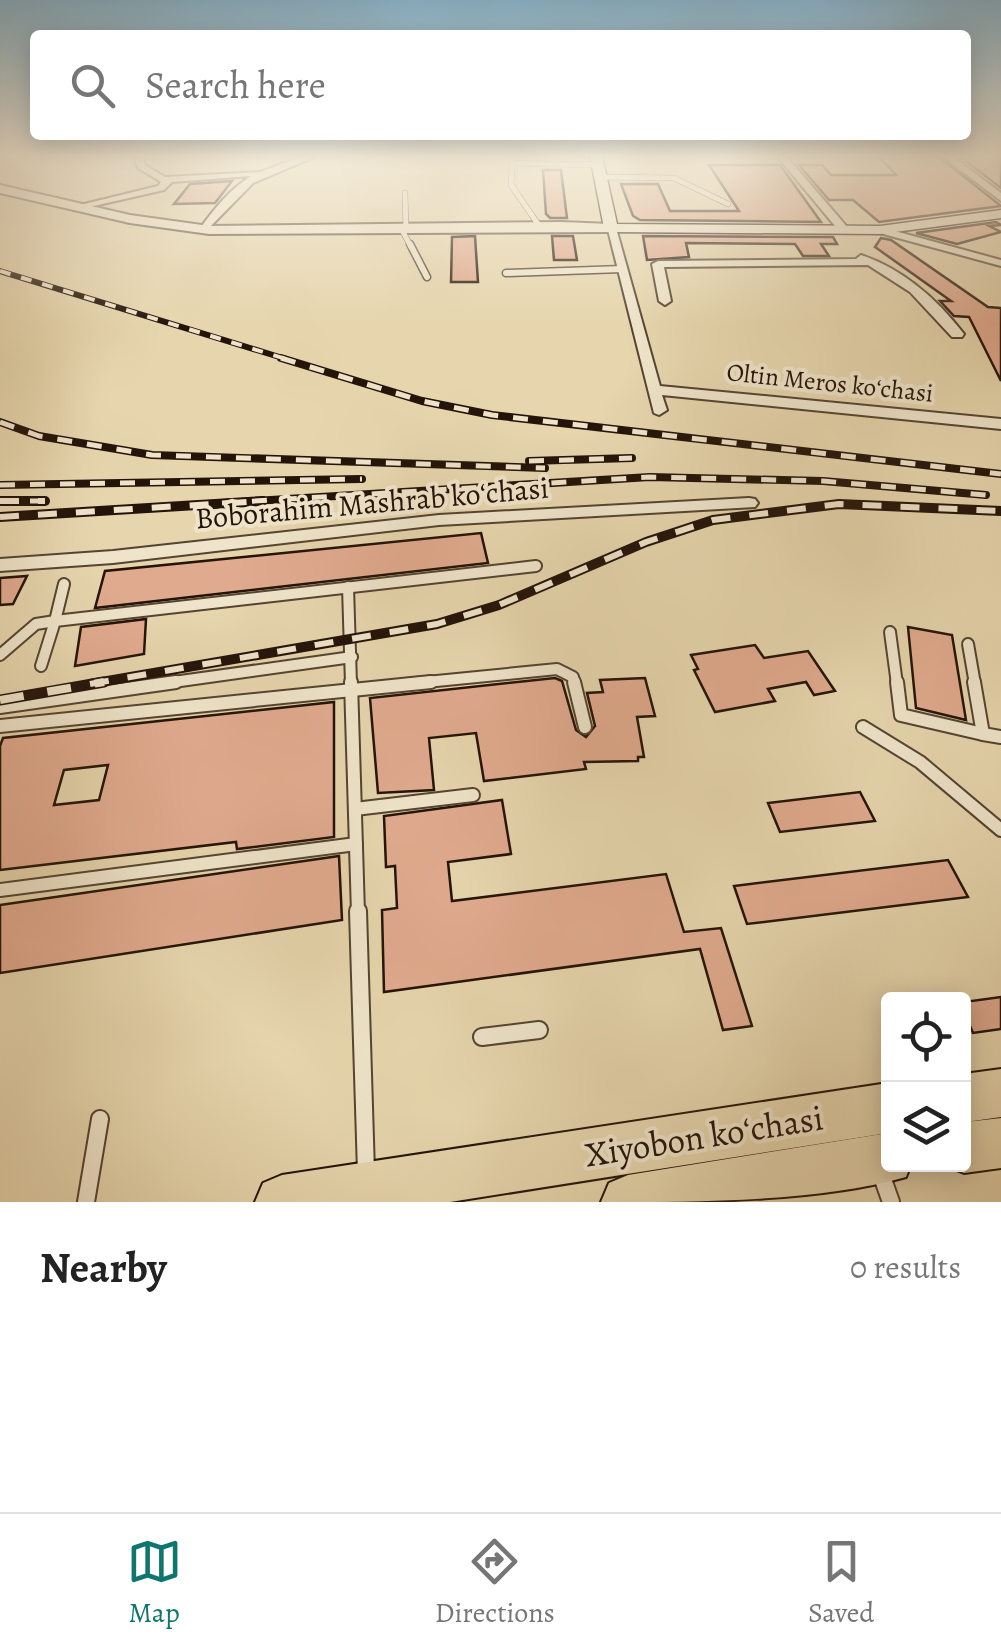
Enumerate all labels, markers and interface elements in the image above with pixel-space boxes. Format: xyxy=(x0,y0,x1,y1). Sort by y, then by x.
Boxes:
search box xyxy=(30,30,971,140)
icon: search xyxy=(65,58,120,113)
text: Search here xyxy=(145,59,326,111)
street label: Oltin Meros koʻchasi xyxy=(725,355,935,411)
street label: Boborahim Mashrab koʻchasi xyxy=(194,468,550,538)
map controls xyxy=(881,992,971,1172)
button: locate xyxy=(881,992,971,1082)
button: layers xyxy=(881,1082,971,1172)
street label: Xiyobon koʻchasi xyxy=(581,1093,827,1179)
text: Nearby xyxy=(40,1239,167,1296)
text: 0 results xyxy=(850,1245,961,1289)
tab: Map xyxy=(127,1534,182,1632)
tab: Directions xyxy=(435,1534,555,1632)
tab: Saved xyxy=(808,1534,874,1632)

